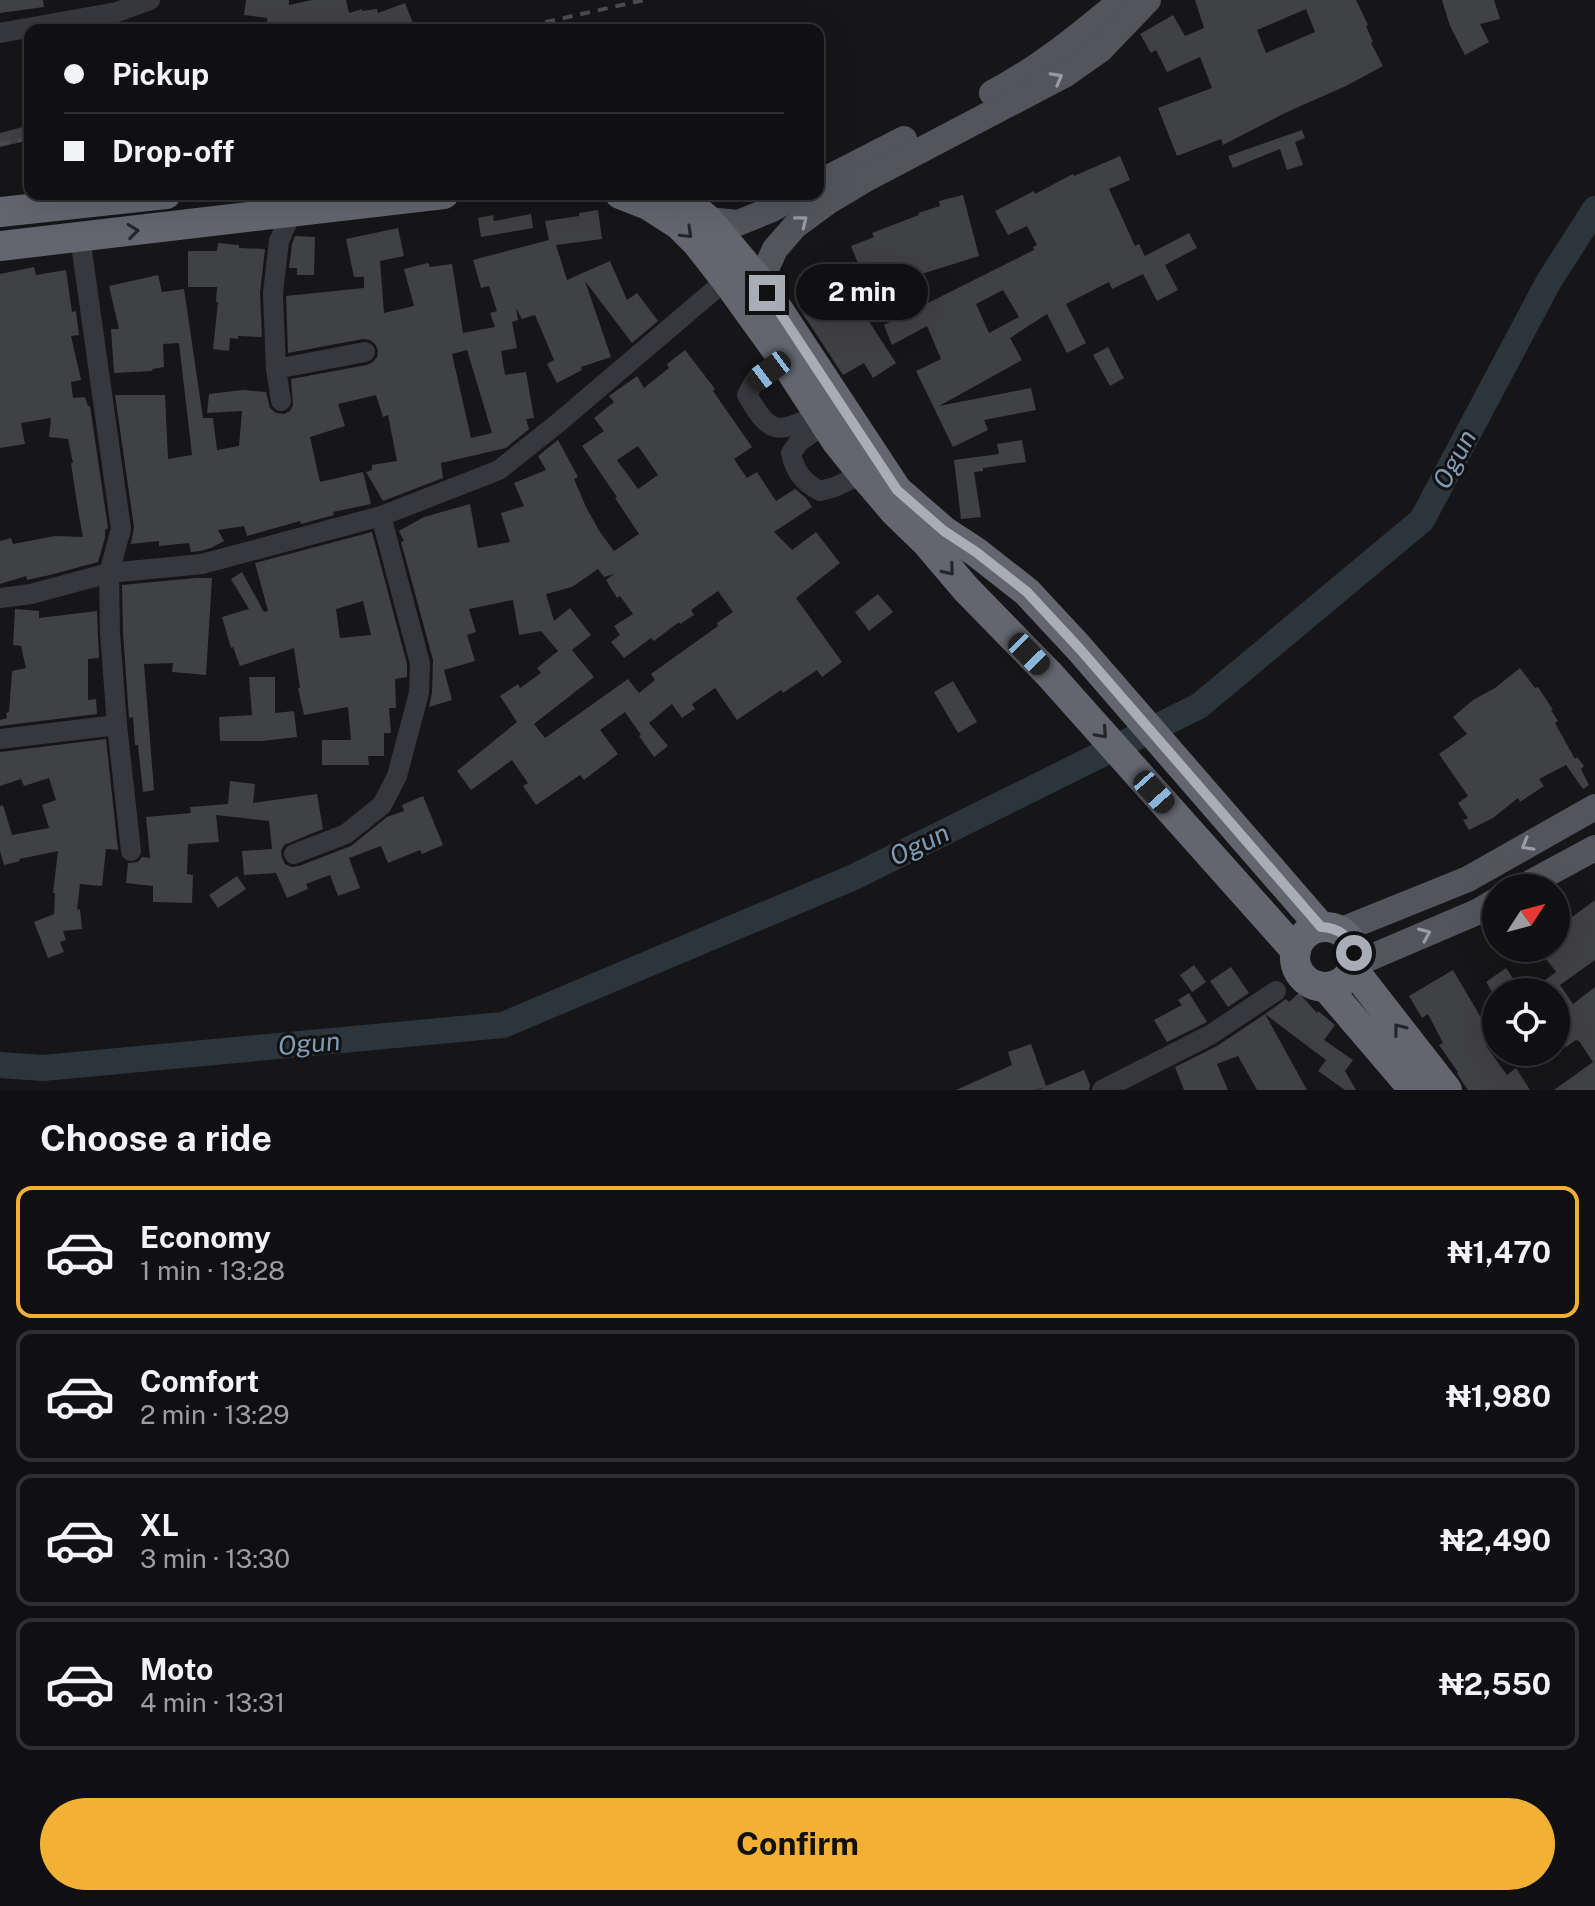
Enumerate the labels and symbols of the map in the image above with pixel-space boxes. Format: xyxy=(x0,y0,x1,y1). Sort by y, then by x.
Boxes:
one-way arrow xyxy=(1048,72,1063,88)
one-way arrow xyxy=(793,217,808,231)
one-way arrow xyxy=(127,222,140,239)
one-way arrow xyxy=(678,224,692,238)
callout: 2 min xyxy=(795,265,927,321)
route end xyxy=(749,275,785,311)
car xyxy=(743,347,795,395)
water label: Ogun xyxy=(1426,424,1482,494)
one-way arrow xyxy=(939,560,954,575)
car xyxy=(1004,628,1054,680)
one-way arrow xyxy=(1092,724,1106,739)
car xyxy=(1129,766,1179,818)
water label: Ogun xyxy=(884,816,954,872)
one-way arrow xyxy=(1521,835,1536,851)
north arrow xyxy=(1482,874,1570,962)
one-way arrow xyxy=(1417,927,1431,943)
route start xyxy=(1336,935,1372,971)
one-way arrow xyxy=(1395,1023,1409,1038)
water label: Ogun xyxy=(277,1025,341,1061)

